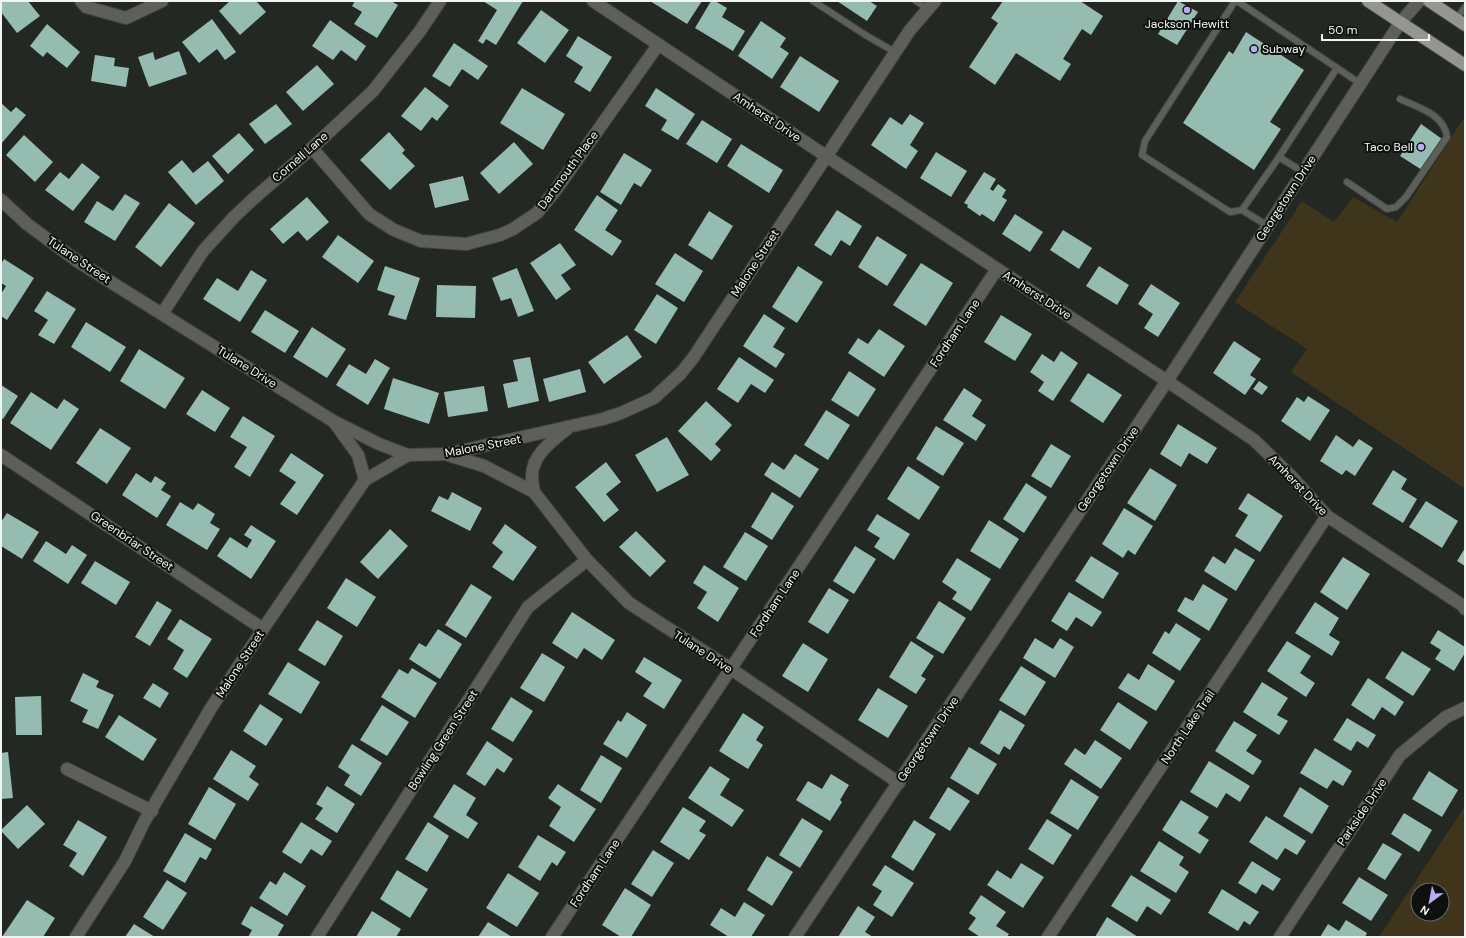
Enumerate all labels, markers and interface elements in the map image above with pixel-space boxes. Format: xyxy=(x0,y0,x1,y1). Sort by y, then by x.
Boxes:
marker: Jackson Hewitt xyxy=(1182,5,1192,15)
place label: Jackson Hewitt xyxy=(1145,16,1230,32)
scale bar xyxy=(1322,16,1429,42)
text: 50 m xyxy=(1328,22,1357,38)
place label: Subway xyxy=(1262,41,1305,57)
marker: Subway xyxy=(1249,44,1259,54)
street label: Amherst Drive xyxy=(730,88,804,146)
street label: Dartmouth Place xyxy=(534,127,602,212)
street label: Cornell Lane xyxy=(269,128,331,186)
place label: Taco Bell xyxy=(1364,139,1413,155)
marker: Taco Bell xyxy=(1416,142,1426,152)
street label: Georgetown Drive xyxy=(1252,152,1320,244)
street label: Malone Street xyxy=(727,226,783,300)
street label: Tulane Street xyxy=(44,233,114,287)
street label: Amherst Drive xyxy=(1000,267,1075,323)
street label: Fordham Lane xyxy=(926,296,984,370)
street label: Tulane Drive xyxy=(214,342,280,392)
street label: Georgetown Drive xyxy=(1074,423,1143,515)
street label: Malone Street xyxy=(444,431,523,461)
street label: Amherst Drive xyxy=(1265,451,1331,519)
street label: Greenbriar Street xyxy=(87,507,177,575)
street label: Fordham Lane xyxy=(746,566,804,640)
street label: Malone Street xyxy=(212,627,268,701)
street label: Tulane Drive xyxy=(670,627,736,677)
street label: Bowling Green Street xyxy=(405,686,482,793)
street label: North Lake Trail xyxy=(1157,687,1219,767)
street label: Georgetown Drive xyxy=(894,693,963,785)
street label: Parkside Drive xyxy=(1333,775,1391,849)
street label: Fordham Lane xyxy=(566,836,624,910)
north arrow xyxy=(1410,882,1450,922)
text: N xyxy=(1418,902,1432,919)

